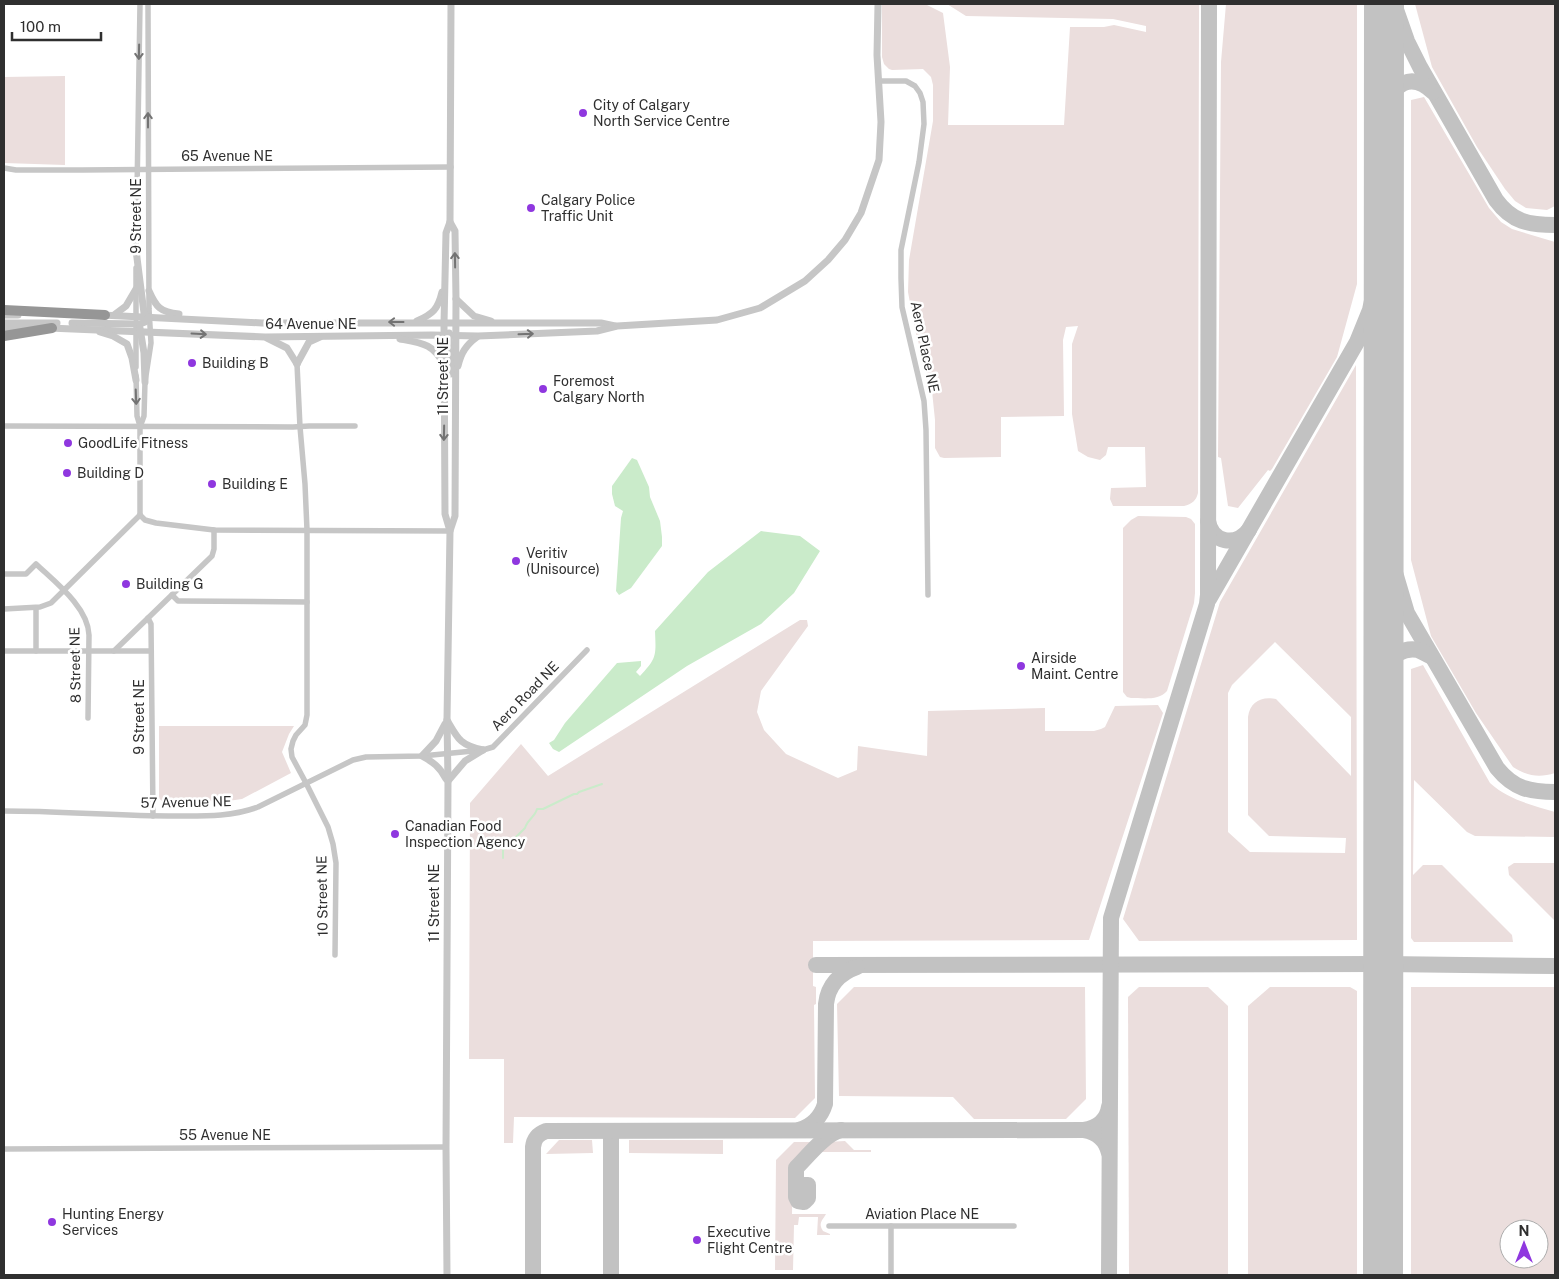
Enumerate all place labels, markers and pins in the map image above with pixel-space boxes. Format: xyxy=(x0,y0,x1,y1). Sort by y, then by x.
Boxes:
place label: City of Calgary North Service Centre xyxy=(593,97,730,129)
marker: City of Calgary North Service Centre xyxy=(577,107,589,119)
place label: Calgary Police Traffic Unit xyxy=(541,192,635,224)
marker: Calgary Police Traffic Unit xyxy=(525,202,537,214)
place label: Building B xyxy=(202,355,269,371)
marker: Building B xyxy=(186,357,198,369)
place label: Foremost Calgary North xyxy=(553,373,645,405)
marker: Foremost Calgary North xyxy=(537,383,549,395)
place label: GoodLife Fitness xyxy=(78,435,188,451)
marker: GoodLife Fitness xyxy=(62,437,74,449)
place label: Building D xyxy=(77,465,144,481)
marker: Building D xyxy=(61,467,73,479)
place label: Building E xyxy=(222,476,288,492)
marker: Building E xyxy=(206,478,218,490)
place label: Veritiv (Unisource) xyxy=(526,545,600,577)
marker: Veritiv (Unisource) xyxy=(510,555,522,567)
place label: Building G xyxy=(136,576,204,592)
marker: Building G xyxy=(120,578,132,590)
place label: Airside Maint. Centre xyxy=(1031,650,1118,682)
marker: Airside Maint. Centre xyxy=(1015,660,1027,672)
place label: Canadian Food Inspection Agency xyxy=(405,818,526,850)
marker: Canadian Food Inspection Agency xyxy=(389,828,401,840)
place label: Hunting Energy Services xyxy=(62,1206,164,1238)
marker: Hunting Energy Services xyxy=(46,1216,58,1228)
place label: Executive Flight Centre xyxy=(707,1224,792,1256)
marker: Executive Flight Centre xyxy=(691,1234,703,1246)

